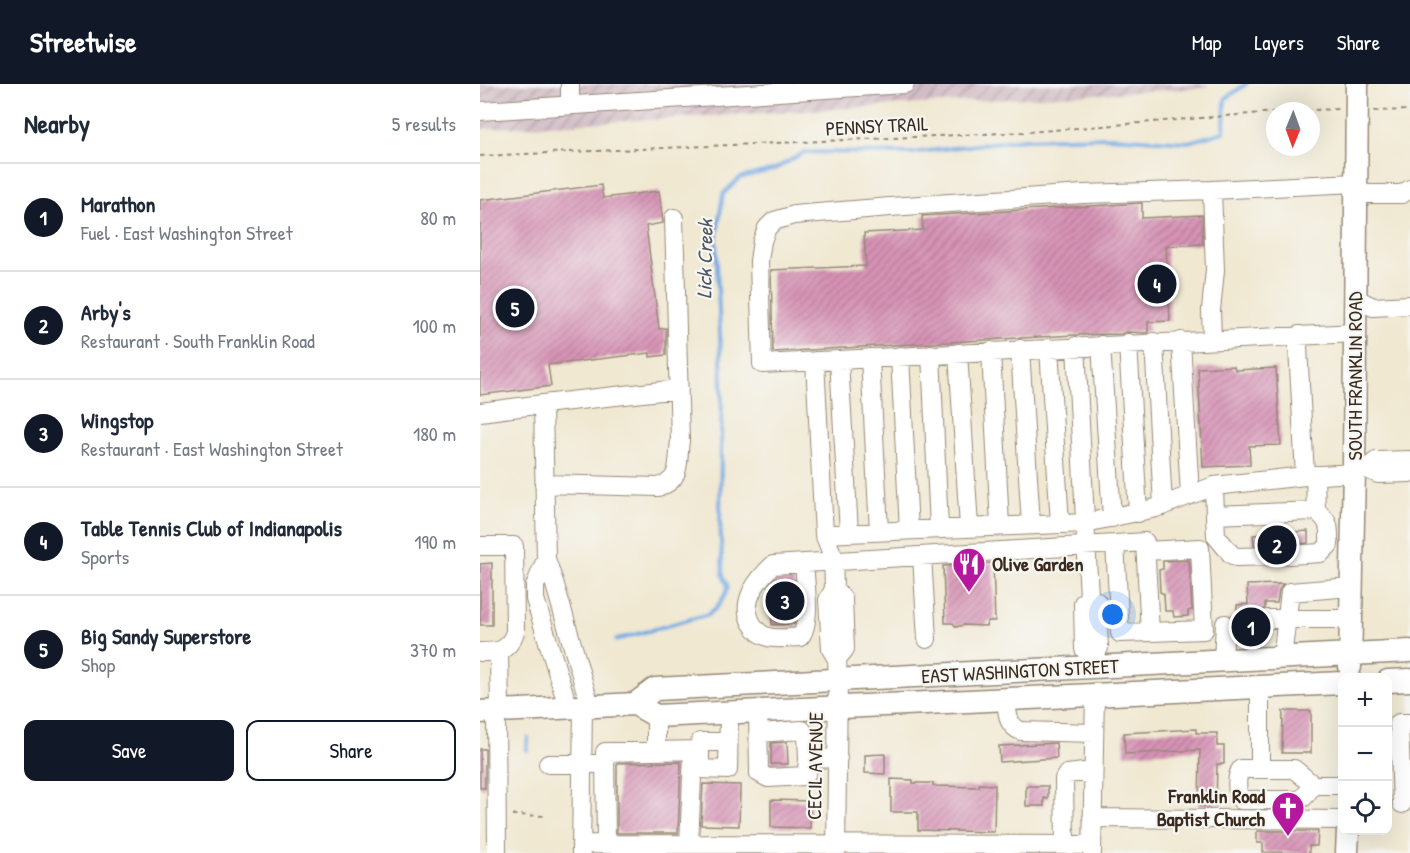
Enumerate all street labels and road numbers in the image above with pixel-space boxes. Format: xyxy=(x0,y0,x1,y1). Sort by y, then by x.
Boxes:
street label: PENNSY TRAIL xyxy=(825,109,929,142)
street label: SOUTH FRANKLIN ROAD xyxy=(1341,291,1368,460)
street label: EAST WASHINGTON STREET xyxy=(921,652,1120,689)
street label: CECIL AVENUE xyxy=(800,712,829,820)

